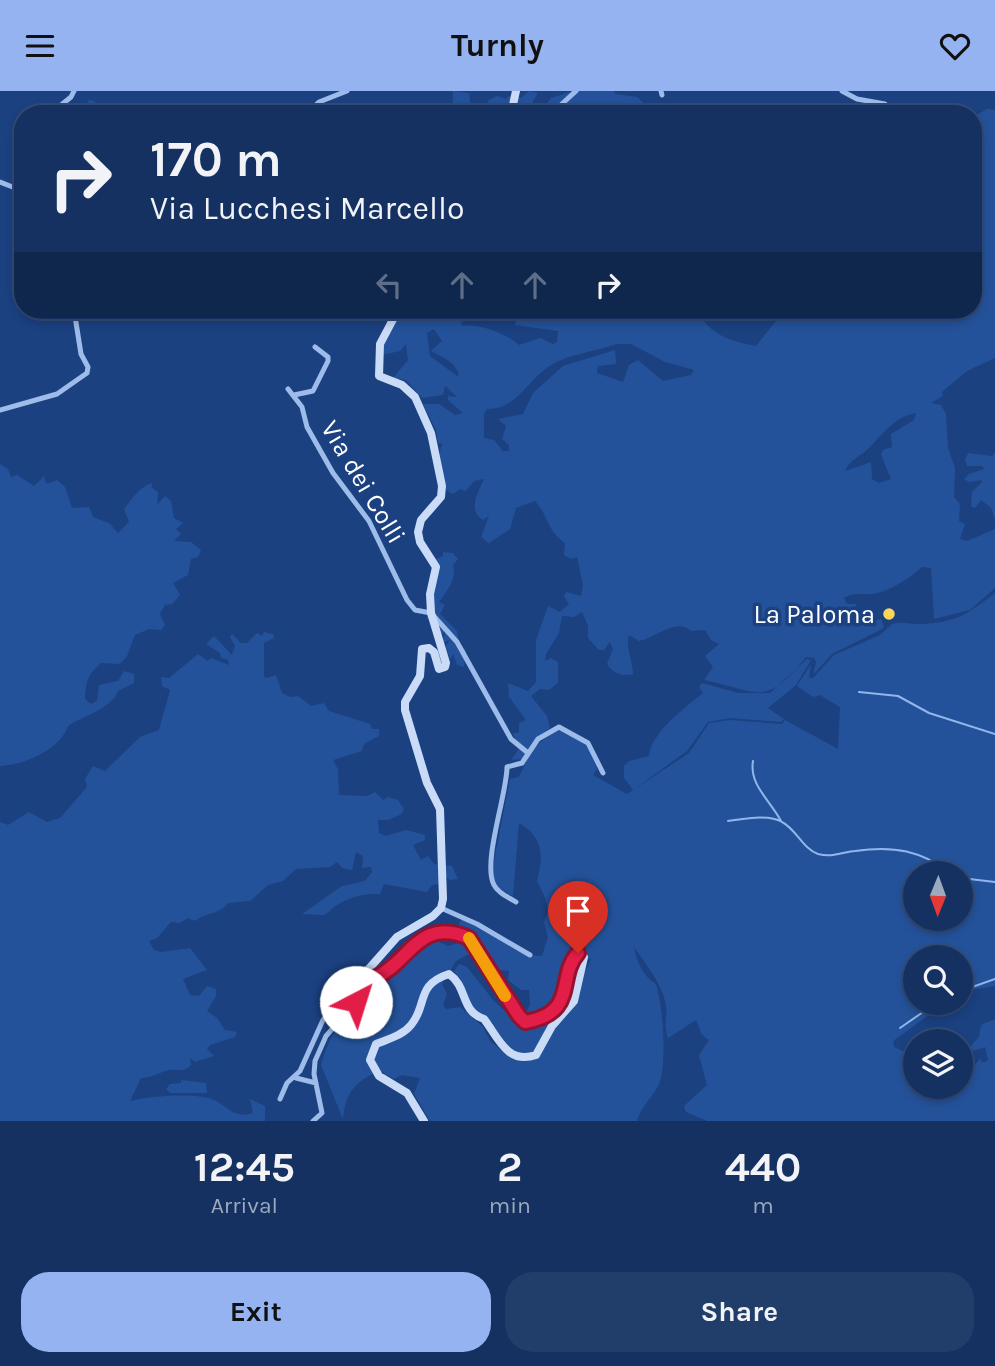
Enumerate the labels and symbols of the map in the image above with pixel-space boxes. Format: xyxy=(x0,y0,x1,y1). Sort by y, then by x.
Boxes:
street label: Via dei Colli xyxy=(314,415,412,549)
place label: La Paloma xyxy=(754,599,875,630)
marker: La Paloma xyxy=(881,606,897,622)
north arrow xyxy=(903,861,973,931)
pin xyxy=(548,881,608,953)
position arrow xyxy=(319,965,393,1039)

